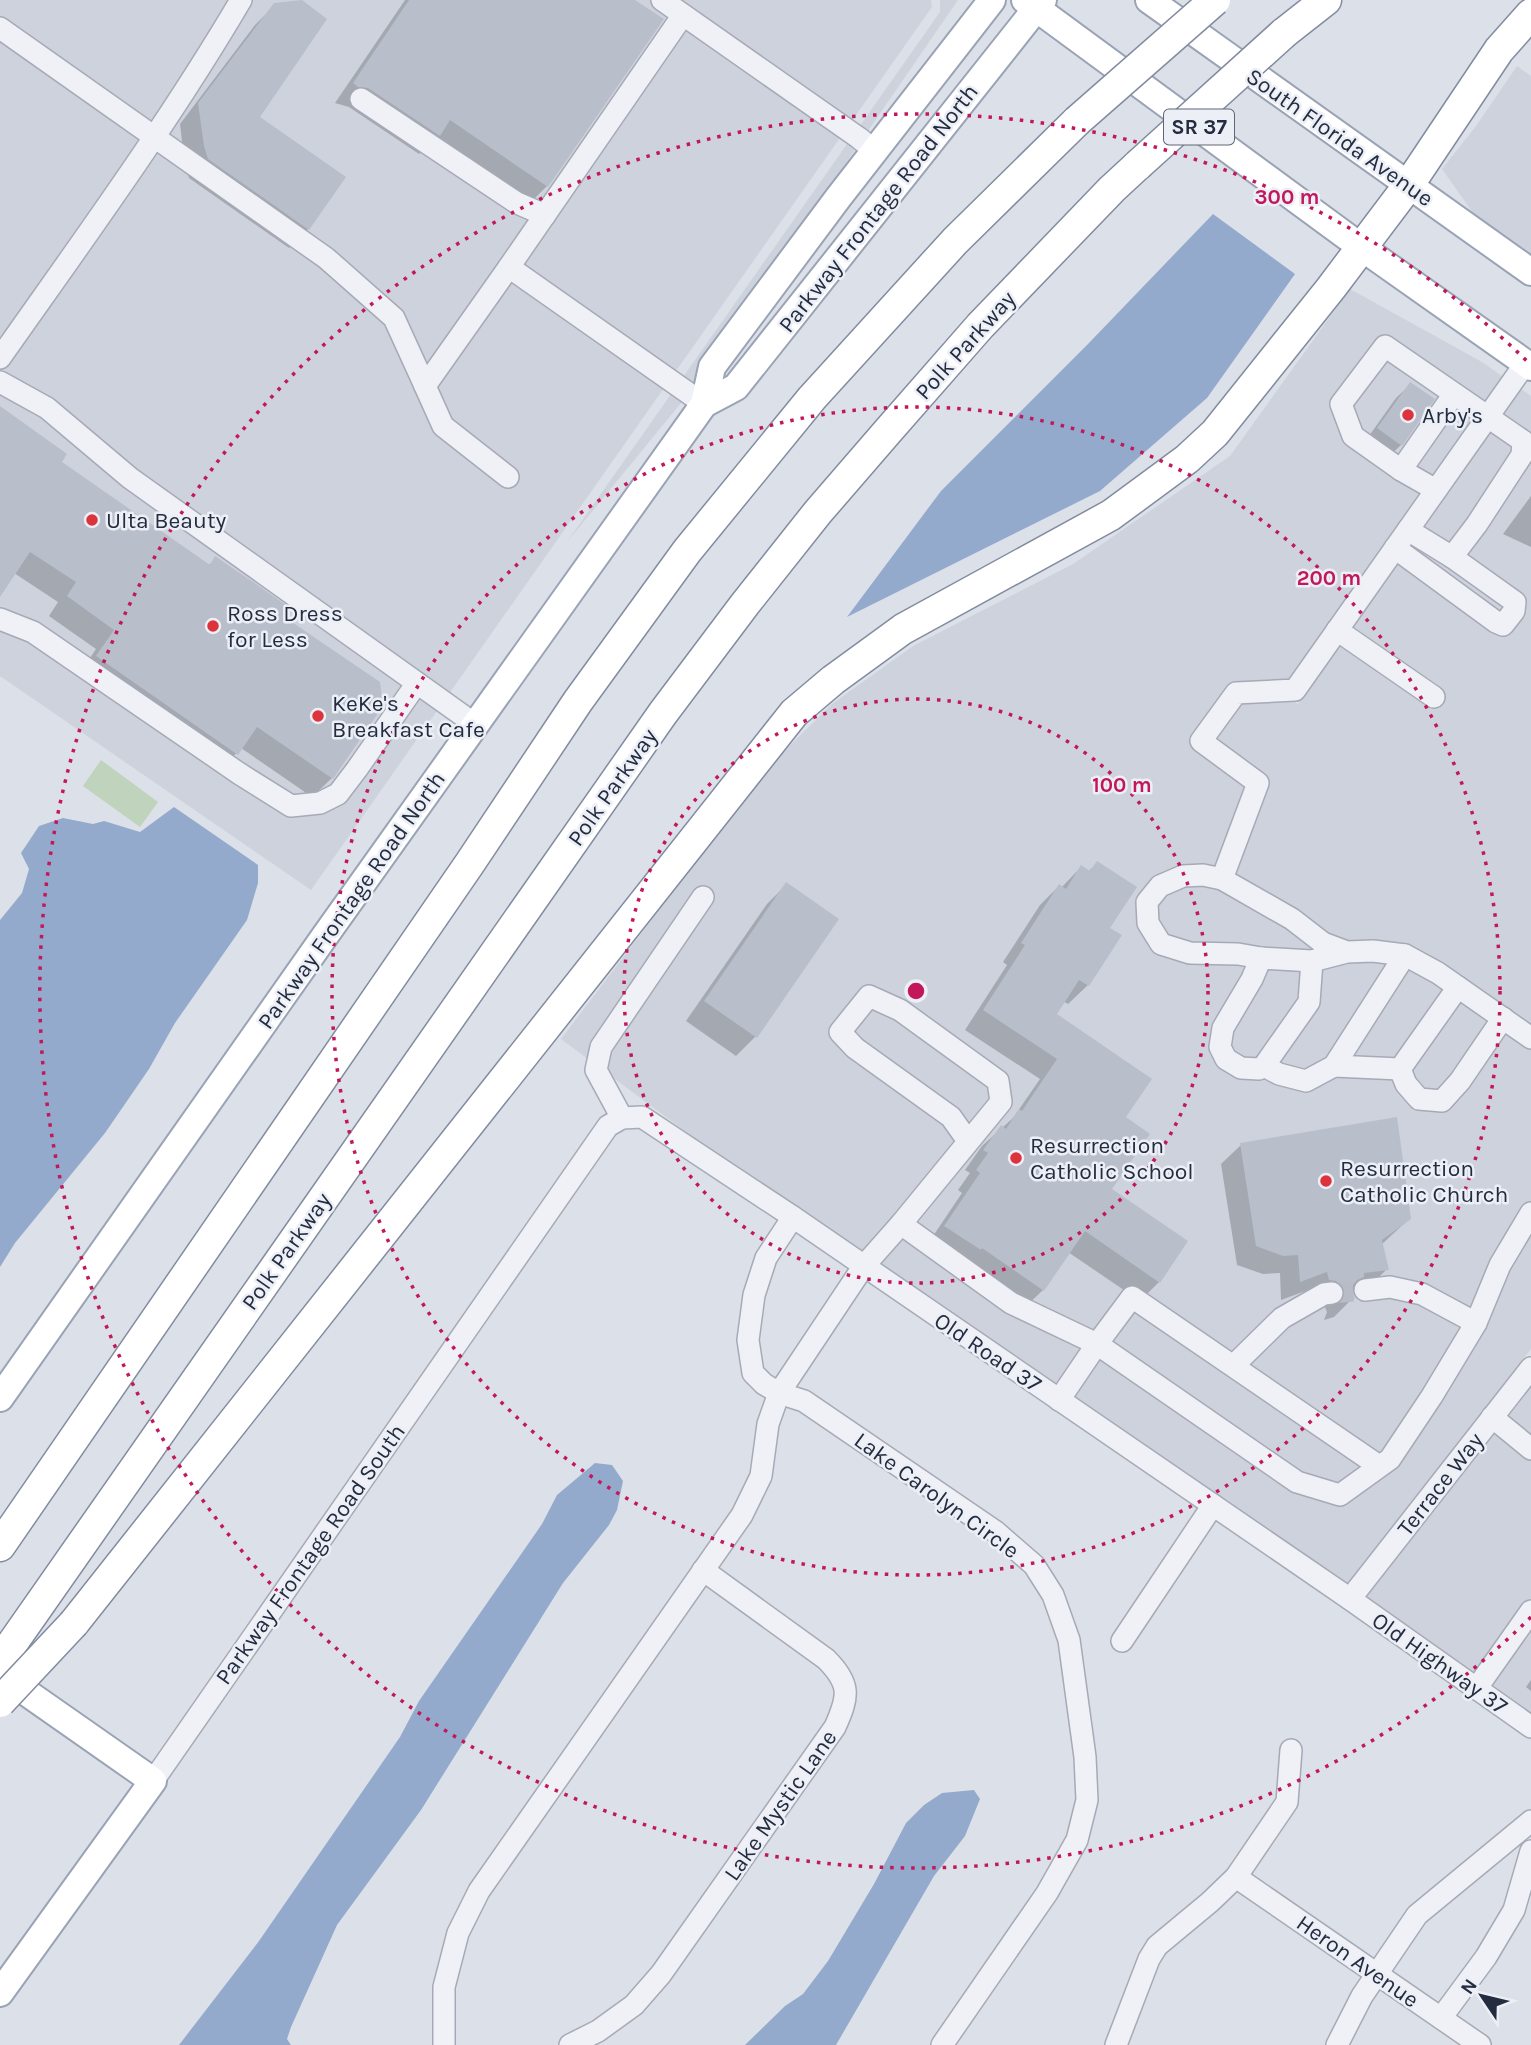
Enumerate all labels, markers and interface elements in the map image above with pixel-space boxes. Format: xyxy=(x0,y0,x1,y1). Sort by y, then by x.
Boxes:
street label: South Florida Avenue xyxy=(1241,63,1438,212)
street label: Parkway Frontage Road North xyxy=(773,79,984,338)
road number: SR 37 xyxy=(1164,110,1234,144)
text: 300 m xyxy=(1255,185,1319,209)
street label: Polk Parkway xyxy=(910,285,1021,405)
place label: Arby's xyxy=(1422,402,1483,429)
marker: Arby's xyxy=(1400,407,1416,423)
place label: Ulta Beauty xyxy=(106,507,227,534)
marker: Ulta Beauty xyxy=(84,512,100,528)
text: 200 m xyxy=(1297,566,1361,590)
place label: Ross Dress for Less xyxy=(227,600,343,653)
marker: Ross Dress for Less xyxy=(205,618,221,634)
place label: KeKe's Breakfast Cafe xyxy=(332,690,485,743)
marker: KeKe's Breakfast Cafe xyxy=(310,708,326,724)
street label: Polk Parkway xyxy=(562,723,663,851)
street label: Parkway Frontage Road North xyxy=(252,766,451,1034)
text: 100 m xyxy=(1092,773,1152,797)
centre of rings xyxy=(904,979,928,1003)
place label: Resurrection Catholic School xyxy=(1030,1132,1194,1185)
marker: Resurrection Catholic School xyxy=(1008,1150,1024,1166)
place label: Resurrection Catholic Church xyxy=(1340,1155,1508,1208)
marker: Resurrection Catholic Church xyxy=(1318,1173,1334,1189)
street label: Polk Parkway xyxy=(236,1187,337,1315)
street label: Old Road 37 xyxy=(929,1307,1046,1398)
street label: Parkway Frontage Road South xyxy=(210,1419,411,1690)
street label: Lake Carolyn Circle xyxy=(849,1427,1024,1564)
street label: Terrace Way xyxy=(1392,1427,1489,1541)
street label: Old Highway 37 xyxy=(1367,1607,1513,1720)
street label: Lake Mystic Lane xyxy=(718,1725,842,1886)
street label: Heron Avenue xyxy=(1291,1909,1424,2014)
north arrow xyxy=(1447,1961,1517,2031)
text: N xyxy=(1456,1975,1482,1999)

